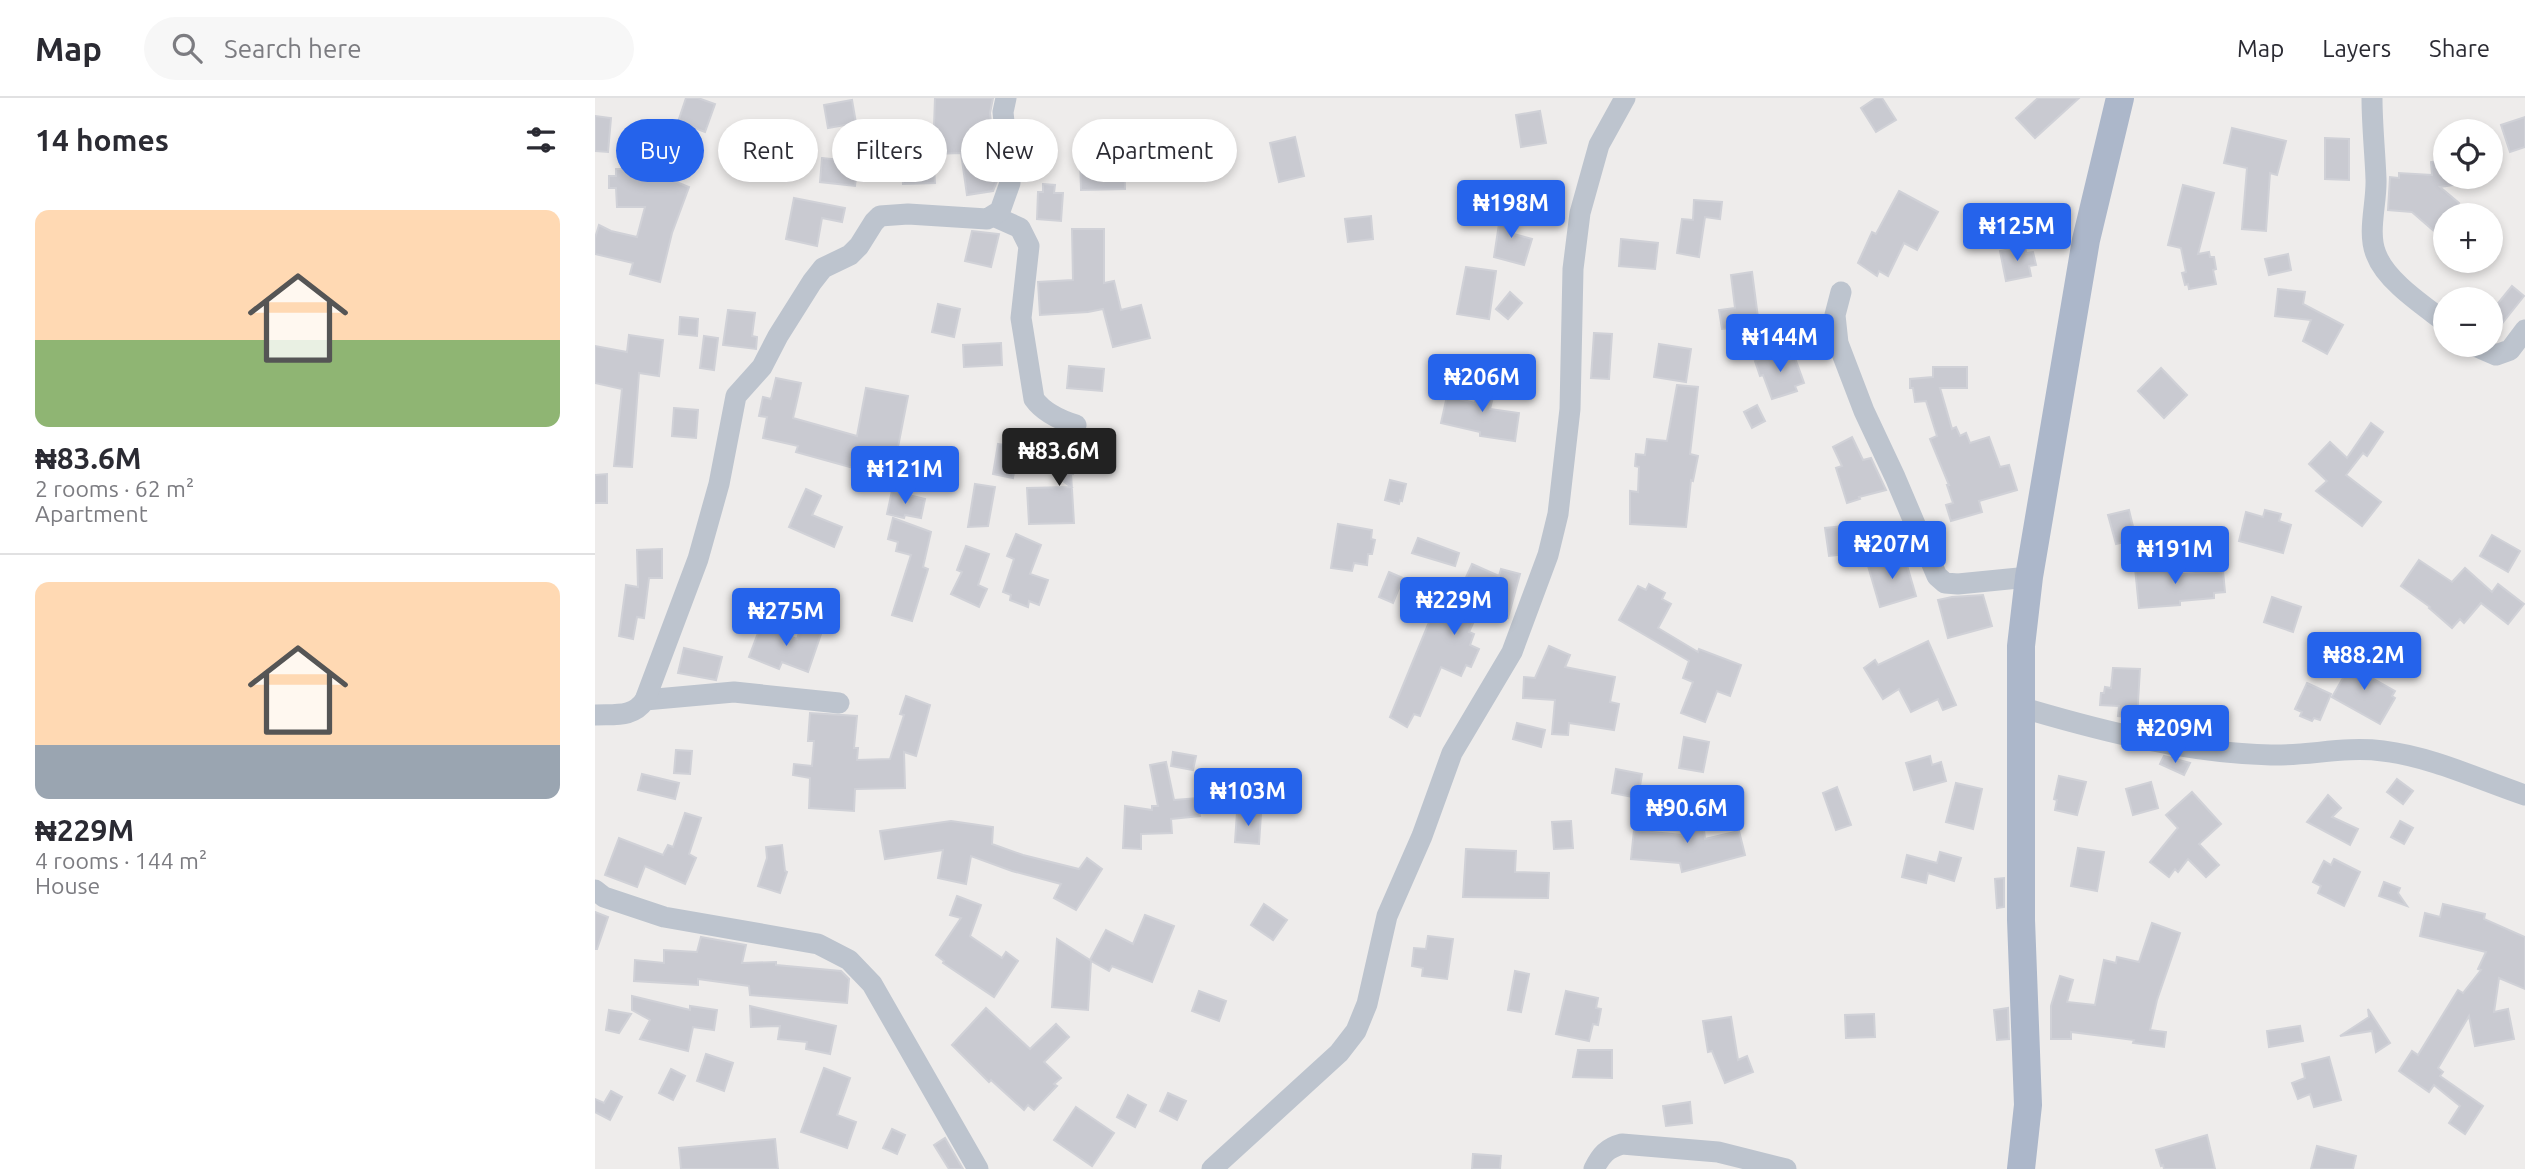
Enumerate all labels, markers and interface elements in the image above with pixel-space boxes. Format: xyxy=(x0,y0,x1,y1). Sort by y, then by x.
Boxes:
search box xyxy=(144,17,634,80)
icon: search xyxy=(168,29,206,67)
text: Map xyxy=(35,30,102,67)
text: Search here xyxy=(224,34,362,63)
text: Map xyxy=(2237,35,2284,62)
text: Layers xyxy=(2322,35,2391,62)
text: Share xyxy=(2429,35,2490,62)
chip: Buy xyxy=(616,119,704,182)
chip: Rent xyxy=(718,119,818,182)
chip: Filters xyxy=(832,119,947,182)
chip: New xyxy=(961,119,1058,182)
chip: Apartment xyxy=(1072,119,1237,182)
map controls xyxy=(2433,119,2503,357)
button: locate xyxy=(2433,119,2503,189)
icon: filters xyxy=(522,121,560,159)
text: 14 homes xyxy=(35,123,169,157)
pin: ₦198M xyxy=(1462,180,1560,240)
text: ₦198M xyxy=(1473,190,1549,215)
button: + xyxy=(2433,203,2503,273)
pin: ₦125M xyxy=(1968,204,2066,263)
text: ₦125M xyxy=(1979,213,2055,238)
icon: home xyxy=(235,255,361,381)
button: − xyxy=(2433,287,2503,357)
pin: ₦144M xyxy=(1731,314,1829,374)
text: ₦144M xyxy=(1742,324,1818,349)
pin: ₦206M xyxy=(1433,354,1531,414)
text: ₦206M xyxy=(1444,364,1520,389)
pin: ₦83.6M xyxy=(1002,428,1116,488)
text: ₦83.6M xyxy=(1018,438,1100,463)
text: ₦83.6M xyxy=(35,441,142,475)
pin: ₦121M xyxy=(856,446,954,506)
text: ₦121M xyxy=(867,456,943,481)
text: 2 rooms · 62 m² xyxy=(35,476,194,501)
text: Apartment xyxy=(35,501,148,526)
pin: ₦207M xyxy=(1843,522,1941,581)
pin: ₦191M xyxy=(2126,526,2224,586)
text: ₦207M xyxy=(1854,531,1930,556)
text: ₦191M xyxy=(2137,536,2213,561)
pin: ₦229M xyxy=(1405,578,1503,637)
text: ₦229M xyxy=(1416,587,1492,612)
pin: ₦275M xyxy=(737,588,835,648)
text: ₦275M xyxy=(748,598,824,623)
icon: home xyxy=(235,627,361,753)
pin: ₦88.2M xyxy=(2307,632,2421,692)
text: ₦88.2M xyxy=(2323,642,2405,667)
pin: ₦209M xyxy=(2126,706,2224,765)
text: ₦209M xyxy=(2137,715,2213,740)
pin: ₦103M xyxy=(1199,768,1297,828)
text: ₦103M xyxy=(1210,778,1286,803)
pin: ₦90.6M xyxy=(1630,786,1744,845)
text: ₦90.6M xyxy=(1646,795,1728,820)
text: ₦229M xyxy=(35,813,134,847)
text: 4 rooms · 144 m² xyxy=(35,848,207,873)
text: House xyxy=(35,873,100,898)

